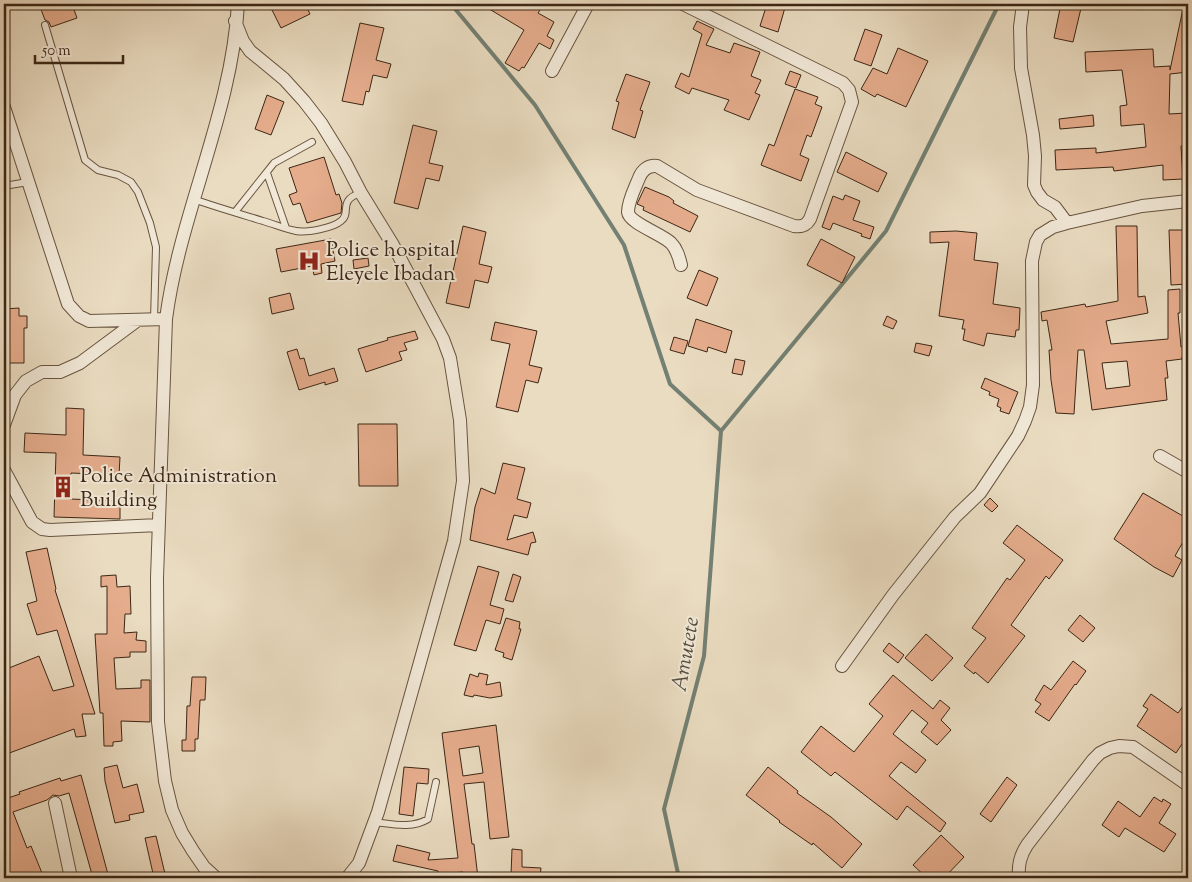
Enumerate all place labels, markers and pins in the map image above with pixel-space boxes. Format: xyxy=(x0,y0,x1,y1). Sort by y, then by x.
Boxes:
place label: Police hospital Eleyele Ibadan xyxy=(326,236,456,290)
hospital icon: Police hospital Eleyele Ibadan xyxy=(296,248,322,274)
place label: Police Administration Building xyxy=(80,462,277,516)
building icon: Police Administration Building xyxy=(50,474,76,500)

